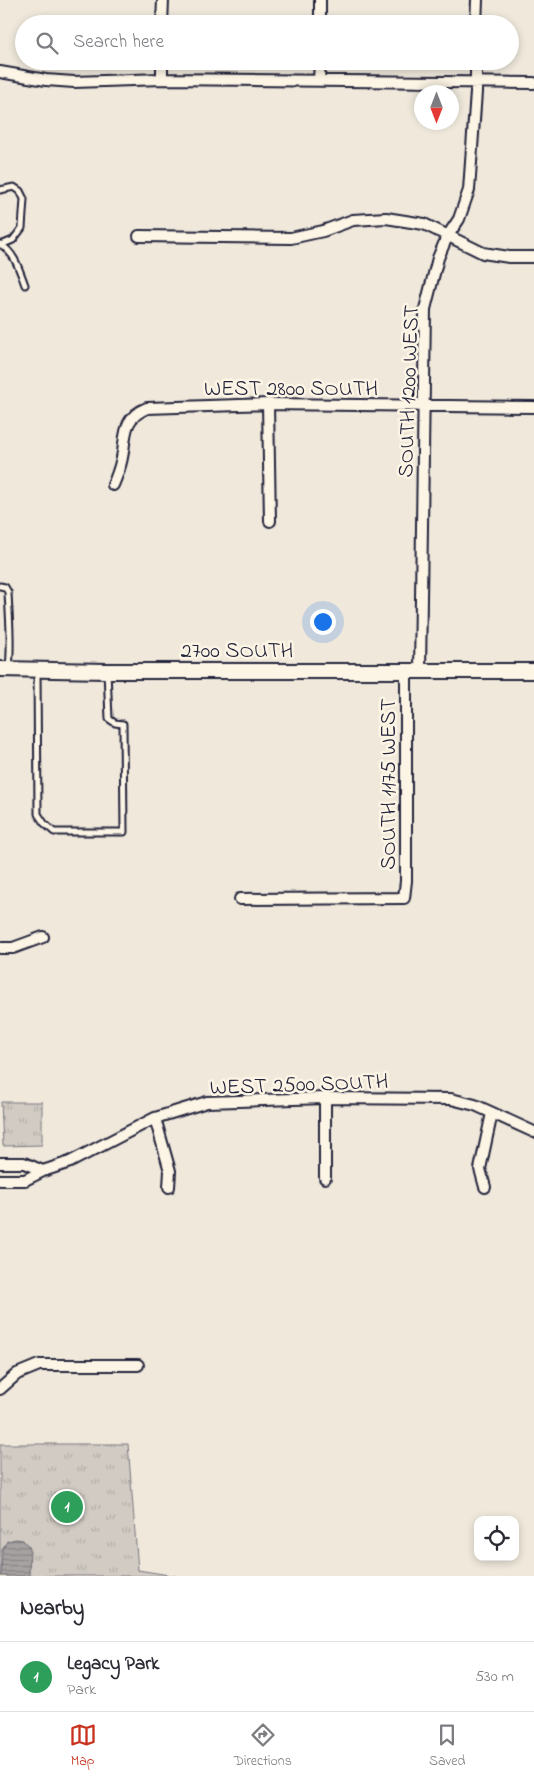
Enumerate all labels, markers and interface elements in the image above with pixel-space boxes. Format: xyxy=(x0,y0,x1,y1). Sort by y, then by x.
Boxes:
search box xyxy=(15,15,519,70)
icon: search xyxy=(33,29,61,57)
text: Search here xyxy=(73,29,164,56)
north arrow xyxy=(414,85,459,130)
street label: SOUTH 1200 WEST xyxy=(391,304,429,478)
street label: WEST 2800 SOUTH xyxy=(204,374,378,406)
your location xyxy=(310,609,336,635)
street label: 2700 SOUTH xyxy=(181,636,293,668)
street label: SOUTH 1175 WEST xyxy=(374,698,406,870)
street label: WEST 2500 SOUTH xyxy=(209,1067,389,1105)
pin: 1 xyxy=(51,1488,83,1526)
map controls xyxy=(474,1516,519,1561)
button: locate xyxy=(474,1516,519,1561)
text: Nearby xyxy=(20,1594,84,1624)
text: Legacy Park xyxy=(67,1651,159,1678)
text: 1 xyxy=(33,1665,39,1689)
text: 530 m xyxy=(475,1665,514,1689)
text: Park xyxy=(67,1678,96,1702)
tab: Map xyxy=(69,1721,97,1772)
tab: Directions xyxy=(234,1721,292,1772)
tab: Saved xyxy=(429,1721,465,1772)

